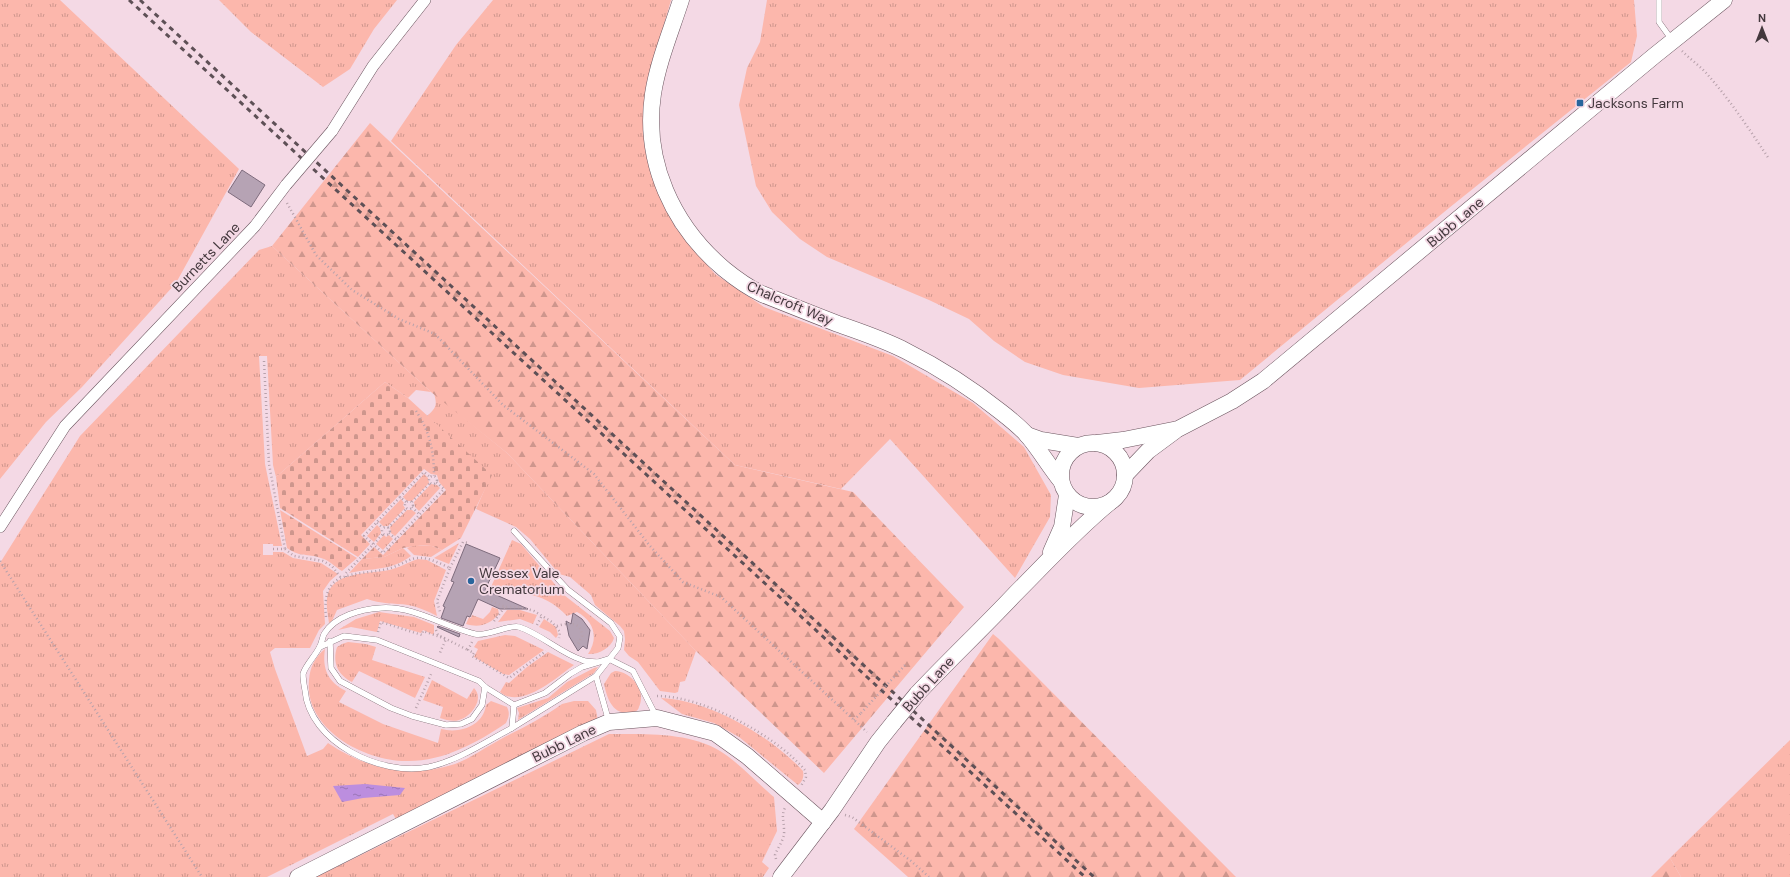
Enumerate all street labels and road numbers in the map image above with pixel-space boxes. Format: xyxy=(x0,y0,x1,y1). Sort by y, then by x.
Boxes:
street label: Bubb Lane xyxy=(1423,193,1487,251)
street label: Burnetts Lane xyxy=(168,218,244,296)
street label: Chalcroft Way xyxy=(744,277,836,329)
street label: Bubb Lane xyxy=(898,652,958,716)
street label: Bubb Lane xyxy=(529,720,599,766)

